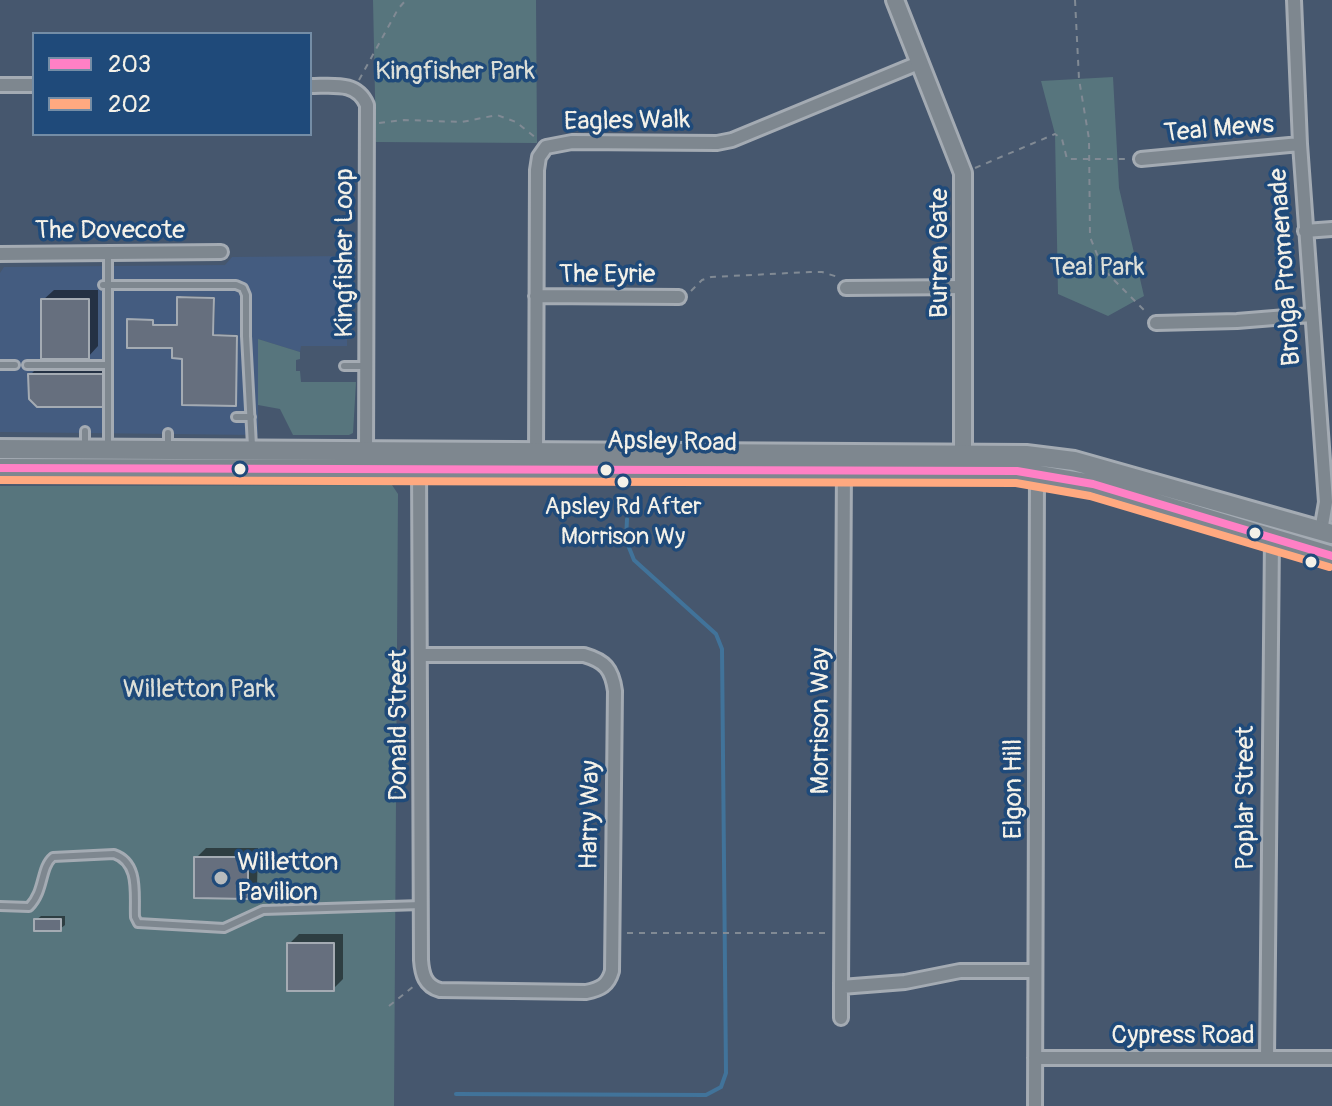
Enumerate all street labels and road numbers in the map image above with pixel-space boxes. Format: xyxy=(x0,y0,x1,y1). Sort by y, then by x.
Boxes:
street label: Eagles Walk xyxy=(564,105,690,139)
street label: Teal Mews xyxy=(1163,110,1275,150)
street label: Brolga Promenade xyxy=(1264,167,1308,367)
street label: Kingfisher Loop xyxy=(329,168,361,338)
street label: Burren Gate xyxy=(924,188,956,318)
street label: The Dovecote xyxy=(35,215,185,247)
street label: The Eyrie xyxy=(559,259,655,291)
street label: Apsley Road xyxy=(607,426,737,460)
street label: Morrison Way xyxy=(805,648,837,794)
street label: Donald Street xyxy=(383,649,415,801)
street label: Poplar Street xyxy=(1230,726,1262,870)
street label: Elgon Hill xyxy=(998,739,1030,839)
street label: Harry Way xyxy=(574,760,608,870)
street label: Cypress Road xyxy=(1111,1020,1255,1052)

